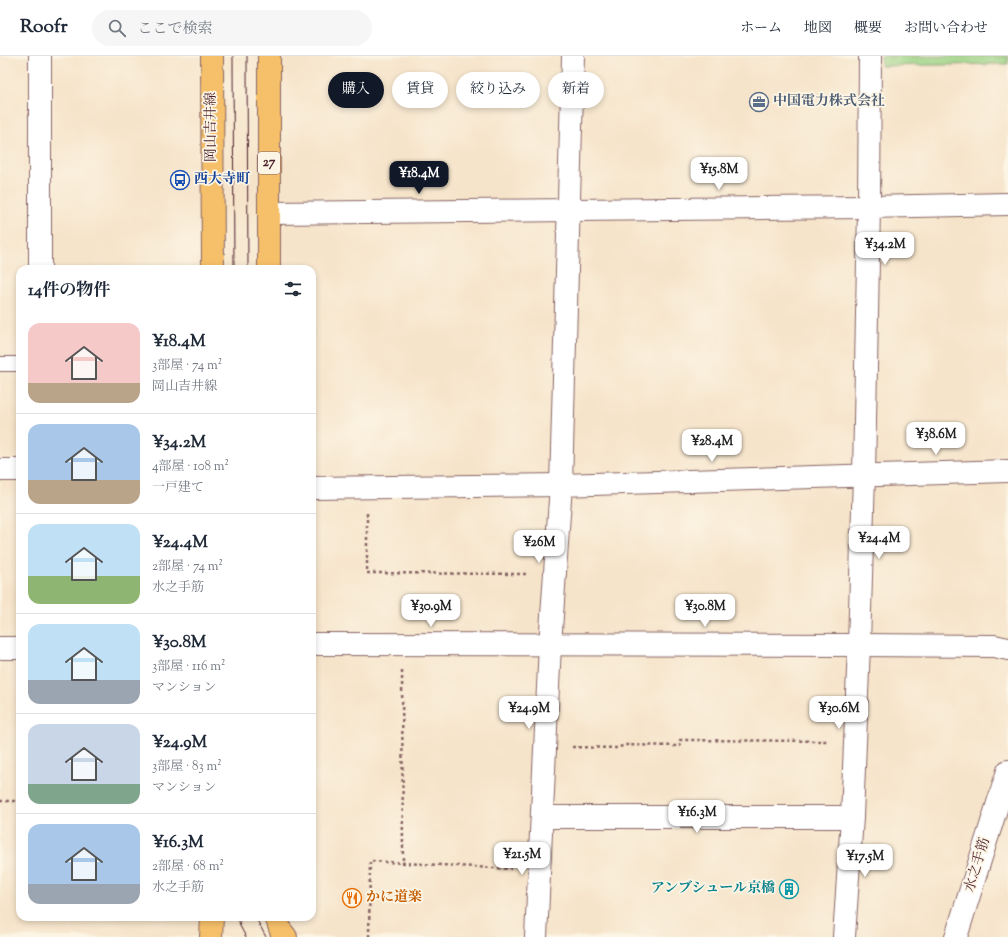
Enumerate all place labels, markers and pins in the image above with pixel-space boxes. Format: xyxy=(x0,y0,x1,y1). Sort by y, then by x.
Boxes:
office icon: 中国電力株式会社 xyxy=(748,91,770,113)
place label: 中国電力株式会社 xyxy=(773,92,885,112)
pin: ¥15.8M xyxy=(686,157,752,191)
pin: ¥18.4M xyxy=(386,161,452,195)
bus stop icon: 西大寺町 xyxy=(169,169,191,191)
place label: 西大寺町 xyxy=(194,170,251,190)
pin: ¥34.2M xyxy=(852,232,918,266)
pin: ¥38.6M xyxy=(903,422,969,456)
pin: ¥28.4M xyxy=(679,429,745,463)
pin: ¥24.4M xyxy=(846,526,912,560)
pin: ¥26M xyxy=(515,530,563,564)
pin: ¥30.9M xyxy=(398,594,464,628)
pin: ¥30.8M xyxy=(672,594,738,628)
pin: ¥24.9M xyxy=(496,696,562,730)
pin: ¥30.6M xyxy=(806,696,872,730)
pin: ¥16.3M xyxy=(664,800,730,834)
pin: ¥21.5M xyxy=(489,842,555,876)
pin: ¥17.5M xyxy=(832,844,898,878)
building icon: アンブシュール京橋 xyxy=(778,878,800,900)
place label: アンブシュール京橋 xyxy=(651,879,775,899)
restaurant icon: かに道楽 xyxy=(341,887,363,909)
place label: かに道楽 xyxy=(366,888,422,908)

